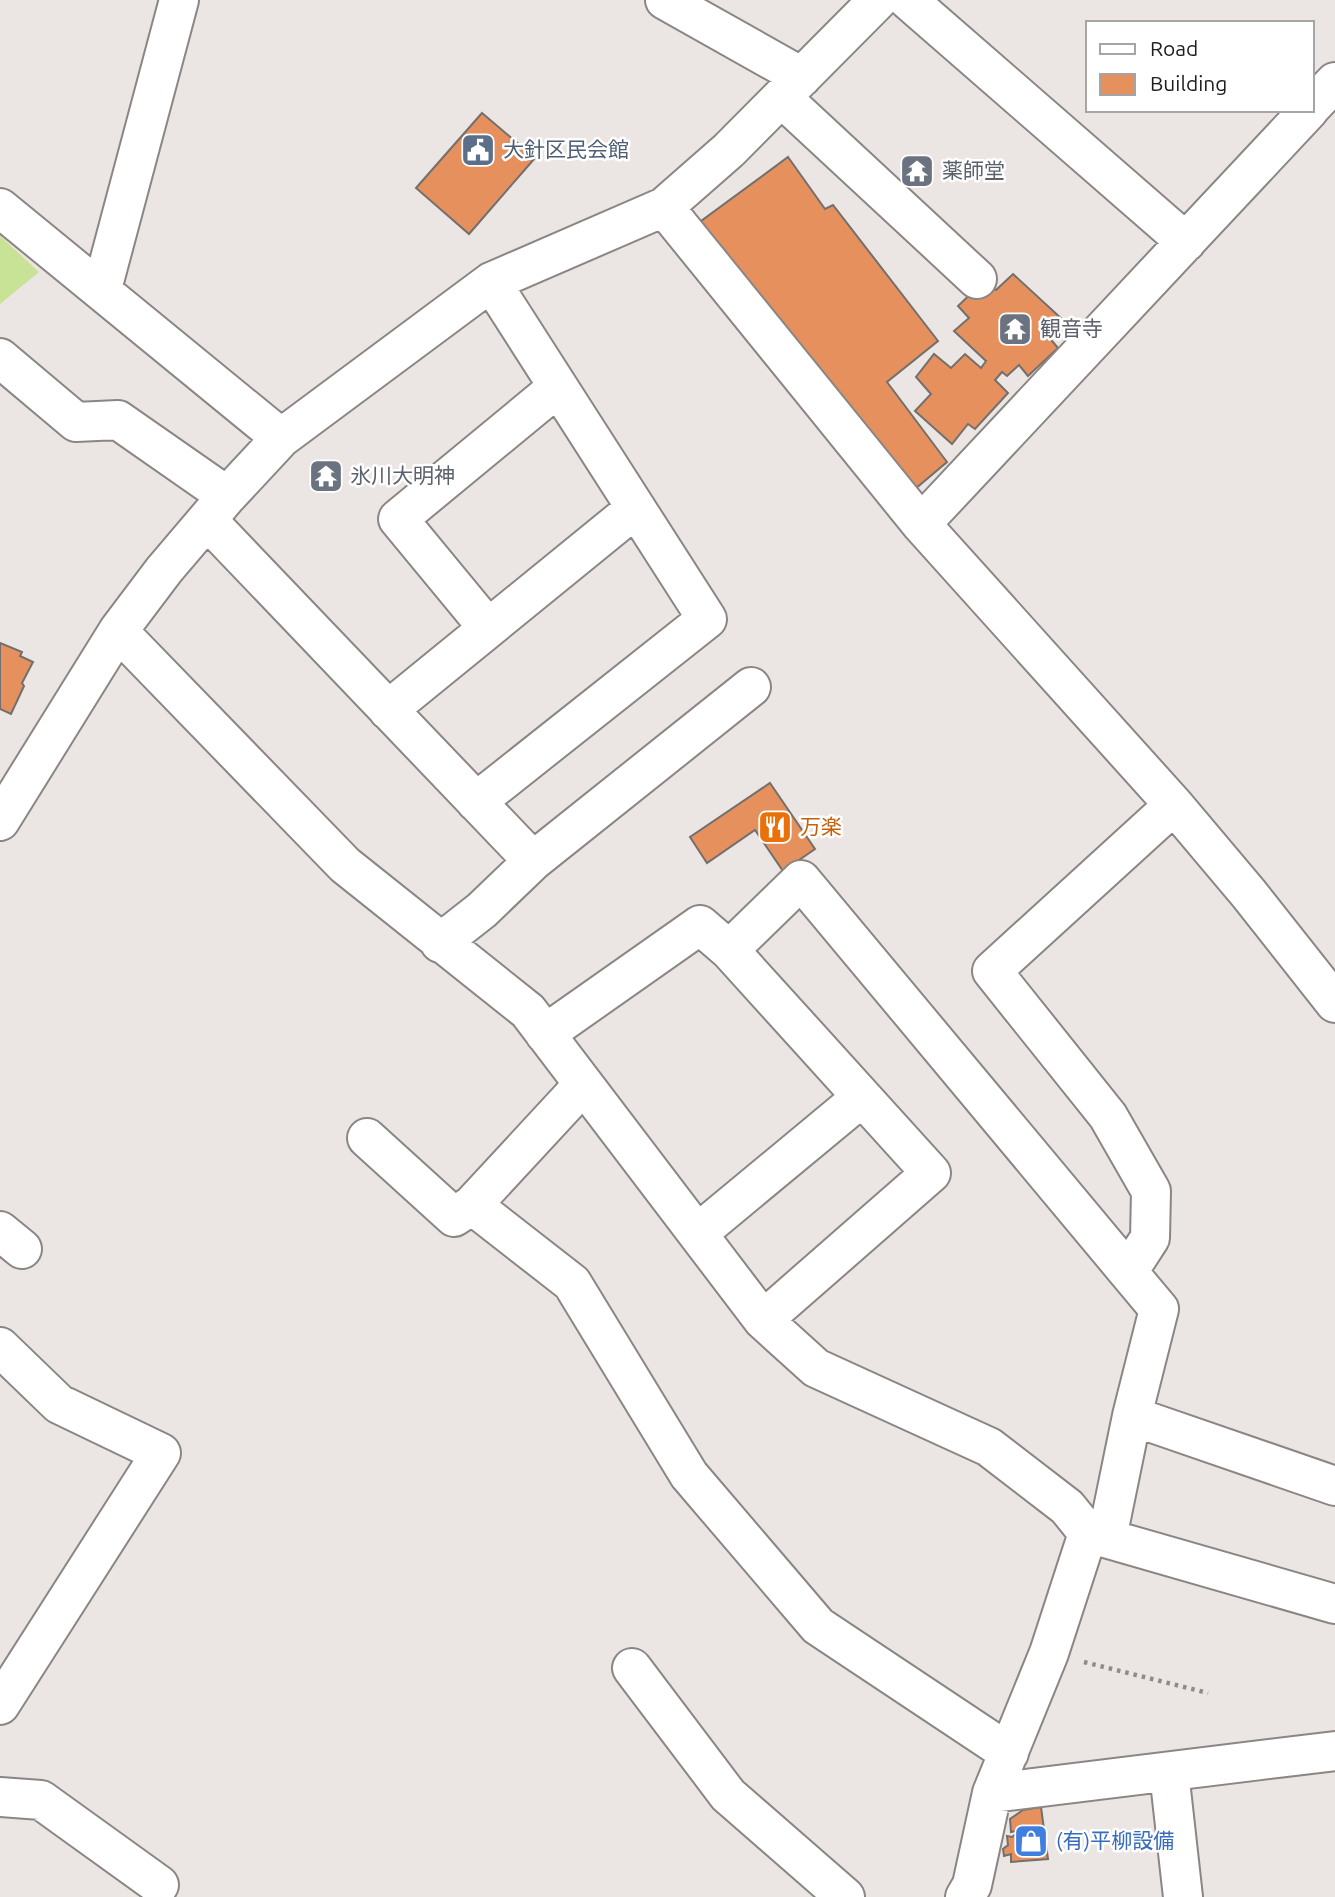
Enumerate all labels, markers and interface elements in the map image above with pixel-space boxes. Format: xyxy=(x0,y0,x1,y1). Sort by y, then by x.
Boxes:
legend xyxy=(1086,21,1314,112)
text: Road xyxy=(1150,36,1198,60)
text: Building xyxy=(1150,71,1227,95)
public building icon: 大針区民会館 xyxy=(459,131,497,169)
place label: 大針区民会館 xyxy=(503,137,629,161)
temple icon: 薬師堂 xyxy=(898,152,936,190)
place label: 薬師堂 xyxy=(942,158,1005,182)
temple icon: 観音寺 xyxy=(996,310,1034,348)
place label: 観音寺 xyxy=(1040,316,1103,340)
temple icon: 氷川大明神 xyxy=(307,457,345,495)
place label: 氷川大明神 xyxy=(350,463,455,487)
restaurant icon: 万楽 xyxy=(756,808,794,846)
place label: 万楽 xyxy=(800,814,842,838)
shop icon: (有)平柳設備 xyxy=(1012,1822,1050,1860)
place label: (有)平柳設備 xyxy=(1056,1828,1174,1852)

